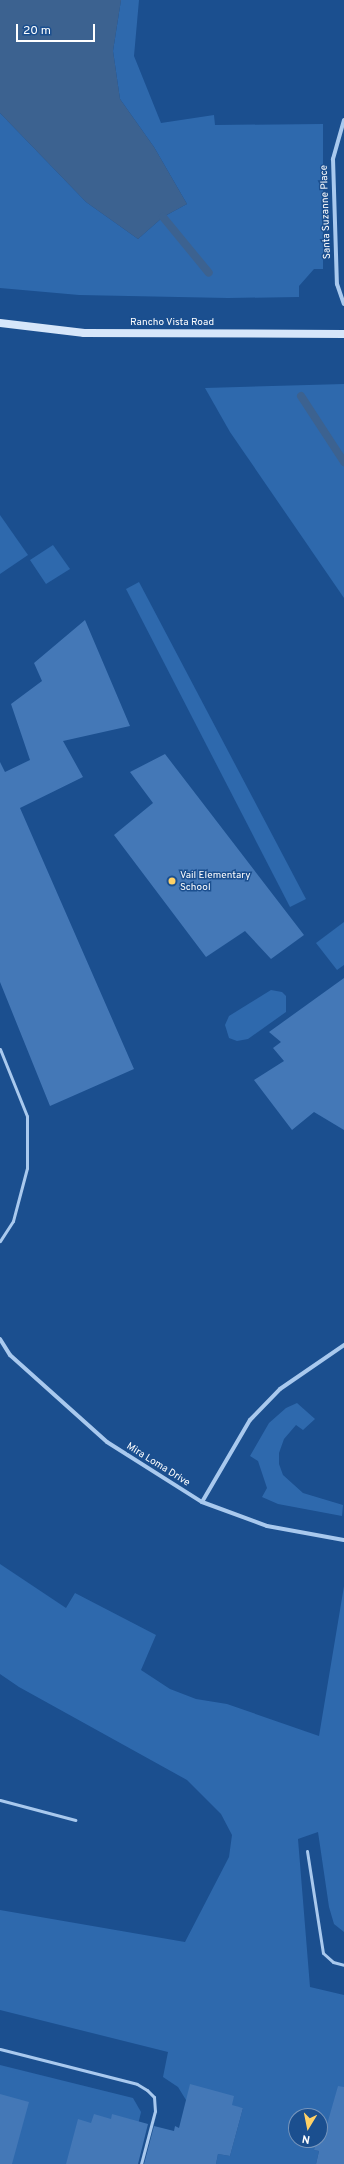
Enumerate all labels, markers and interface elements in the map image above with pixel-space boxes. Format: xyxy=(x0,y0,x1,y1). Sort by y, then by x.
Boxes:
scale bar xyxy=(18,16,97,42)
text: 20 m xyxy=(23,23,51,39)
street label: Santa Suzanne Place xyxy=(318,165,334,259)
street label: Rancho Vista Road xyxy=(130,317,214,329)
place label: Vail Elementary School xyxy=(180,869,251,892)
marker: Vail Elementary School xyxy=(167,876,177,886)
street label: Mira Loma Drive xyxy=(124,1441,192,1489)
north arrow xyxy=(288,2108,328,2148)
text: N xyxy=(301,2131,311,2146)

